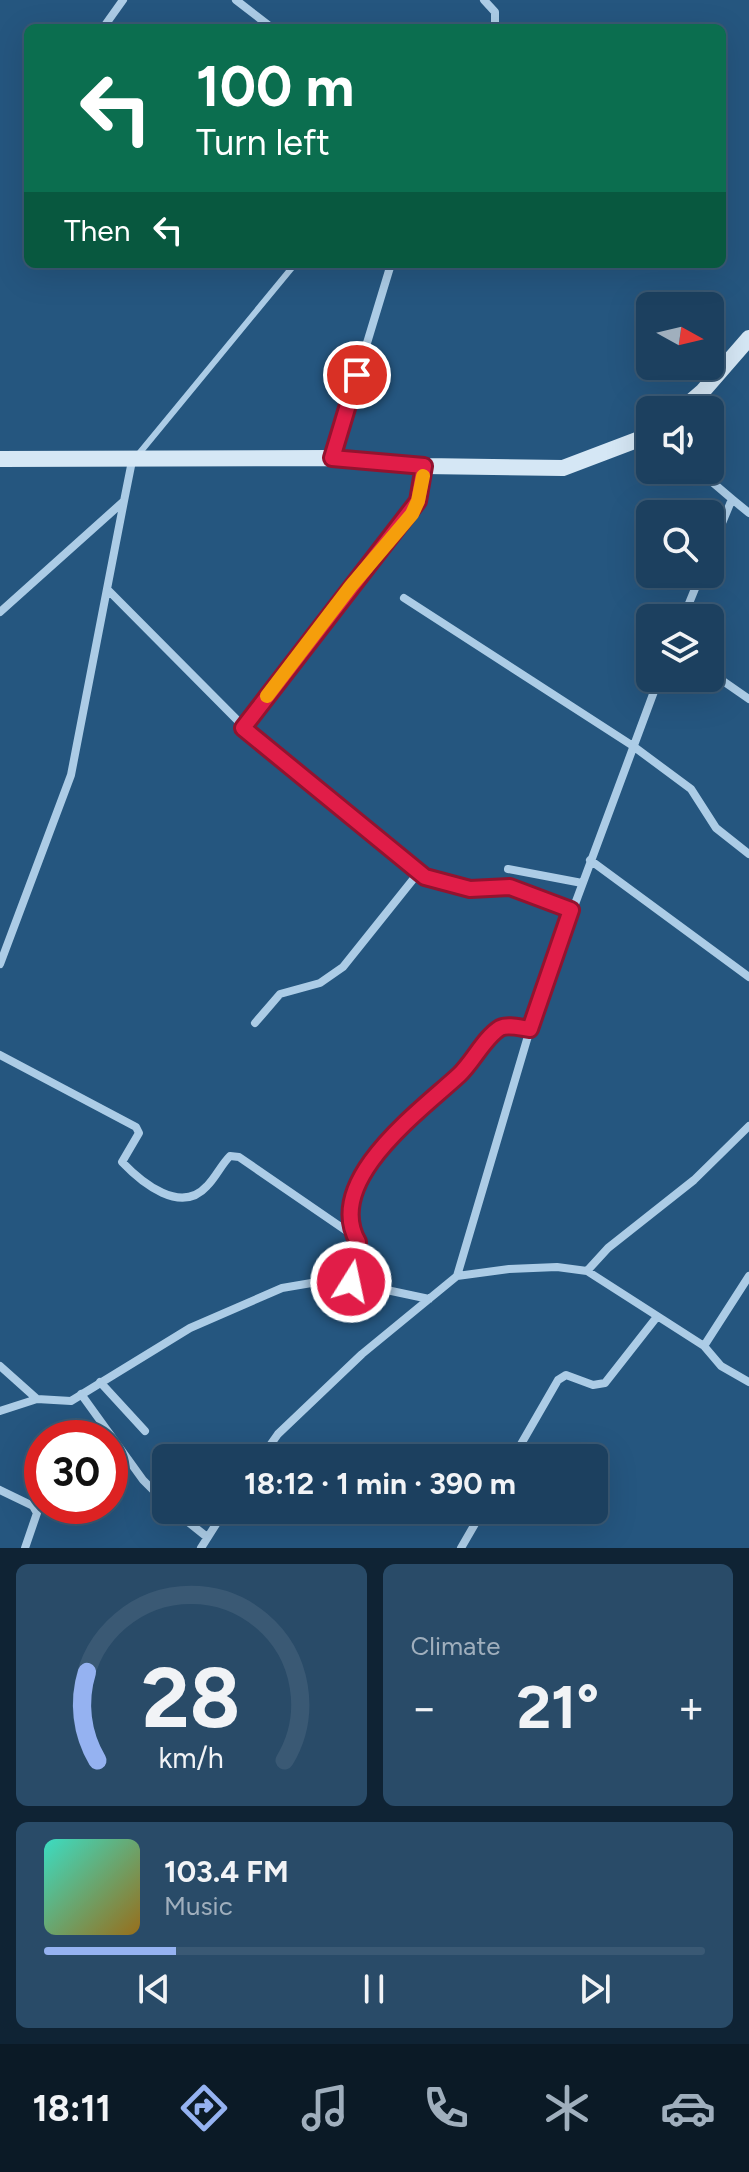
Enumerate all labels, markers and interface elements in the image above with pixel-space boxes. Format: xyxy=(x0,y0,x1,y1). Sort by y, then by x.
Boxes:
text: 100 m xyxy=(196,53,354,120)
icon: left xyxy=(64,56,168,160)
text: Turn left xyxy=(196,121,330,164)
icon: left xyxy=(146,208,190,252)
text: Then xyxy=(64,212,130,249)
north arrow xyxy=(636,292,724,380)
map controls xyxy=(636,292,724,692)
pin xyxy=(323,341,391,409)
icon: arrive xyxy=(335,353,379,397)
button: sound xyxy=(636,396,724,484)
button: search xyxy=(636,500,724,588)
button: layers xyxy=(636,604,724,692)
position arrow xyxy=(309,1240,393,1324)
speed limit sign: 30 xyxy=(24,1420,128,1524)
text: 18:12 · 1 min · 390 m xyxy=(244,1465,516,1502)
text: Climate xyxy=(411,1630,500,1662)
text: 28 xyxy=(142,1648,241,1748)
text: 21° xyxy=(516,1671,599,1743)
text: − xyxy=(411,1681,438,1734)
text: + xyxy=(678,1681,705,1734)
text: km/h xyxy=(159,1741,224,1775)
text: 103.4 FM xyxy=(164,1853,289,1890)
text: Music xyxy=(164,1890,233,1922)
icon: previous xyxy=(132,1967,176,2011)
icon: pause xyxy=(352,1967,396,2011)
icon: next xyxy=(573,1967,617,2011)
icon: directions xyxy=(176,2080,232,2136)
icon: music xyxy=(297,2080,353,2136)
icon: phone xyxy=(418,2080,474,2136)
icon: climate xyxy=(539,2080,595,2136)
icon: car xyxy=(660,2080,716,2136)
text: 18:11 xyxy=(33,2087,111,2130)

